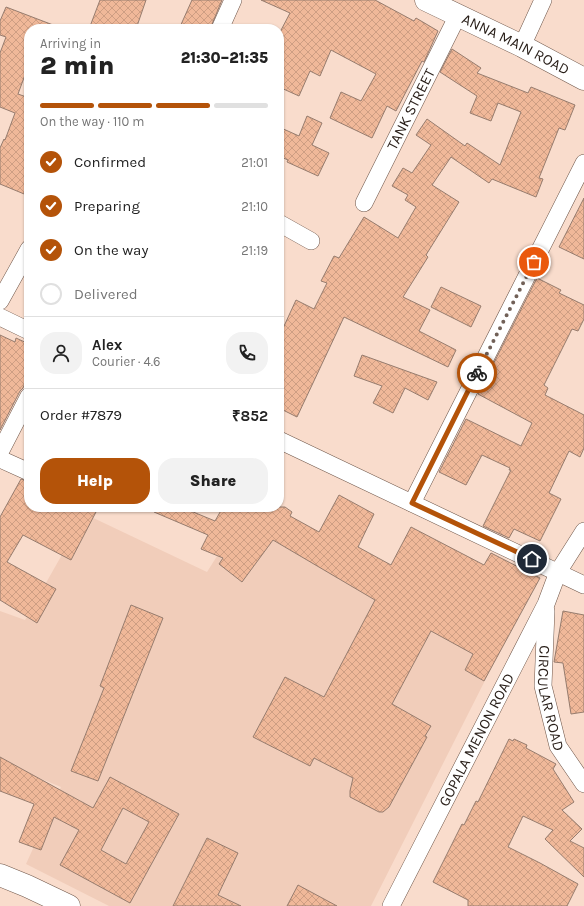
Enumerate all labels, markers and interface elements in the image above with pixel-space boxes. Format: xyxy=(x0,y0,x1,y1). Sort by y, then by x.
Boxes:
street label: ANNA MAIN ROAD xyxy=(459,10,573,79)
text: Arriving in xyxy=(40,36,101,51)
text: 21:30–21:35 xyxy=(181,49,268,67)
text: 2 min xyxy=(40,50,115,81)
street label: TANK STREET xyxy=(383,65,439,153)
text: On the way · 110 m xyxy=(40,114,145,129)
icon: check xyxy=(40,151,62,173)
text: Confirmed xyxy=(74,153,146,171)
text: 21:01 xyxy=(241,155,268,170)
icon: check xyxy=(40,195,62,217)
text: Preparing xyxy=(74,197,140,215)
text: 21:10 xyxy=(241,199,268,214)
icon: check xyxy=(40,239,62,261)
text: On the way xyxy=(74,241,148,259)
text: 21:19 xyxy=(241,243,268,258)
pin xyxy=(517,245,551,279)
icon: bag xyxy=(523,251,545,273)
text: Delivered xyxy=(74,285,138,303)
button: person xyxy=(40,332,82,374)
button: phone xyxy=(226,332,268,374)
text: Alex xyxy=(92,336,122,354)
courier xyxy=(457,353,497,393)
text: Courier · 4.6 xyxy=(92,354,160,369)
icon: bike xyxy=(466,362,488,384)
text: Order #7879 xyxy=(40,406,122,424)
text: ₹852 xyxy=(232,407,268,425)
button: Help xyxy=(40,458,150,504)
button: Share xyxy=(158,458,268,504)
pin xyxy=(515,542,549,576)
icon: home xyxy=(521,548,543,570)
street label: CIRCULAR ROAD xyxy=(534,645,568,753)
street label: GOPALA MENON ROAD xyxy=(435,670,518,809)

